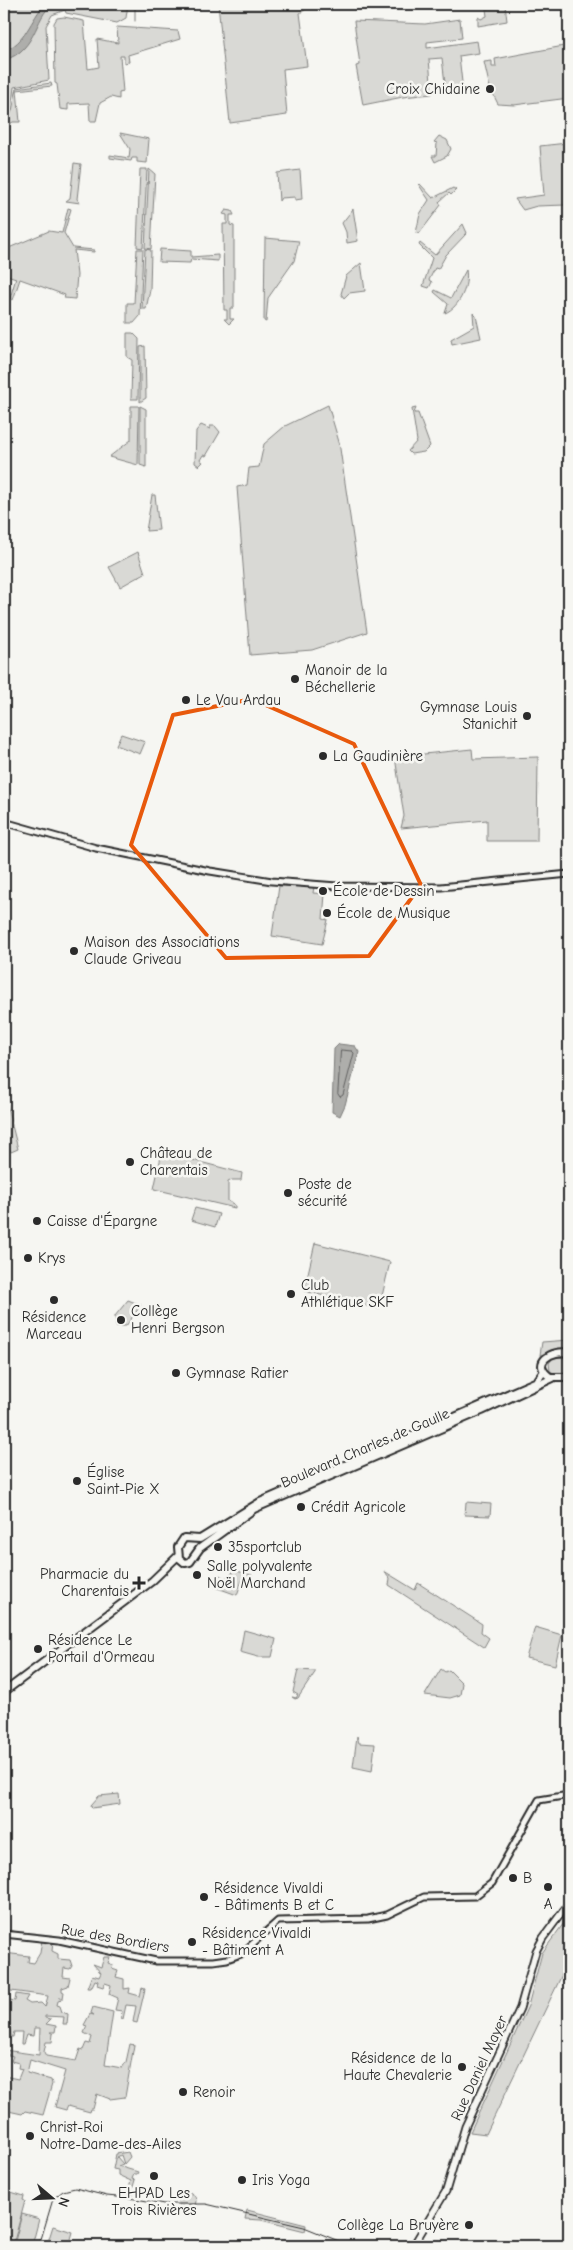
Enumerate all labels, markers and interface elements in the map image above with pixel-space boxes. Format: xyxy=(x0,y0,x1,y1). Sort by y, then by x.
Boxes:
place label: Croix Chidaine xyxy=(386,80,480,98)
marker: Croix Chidaine xyxy=(484,83,496,95)
place label: Manoir de la Béchellerie xyxy=(305,661,387,696)
marker: Manoir de la Béchellerie xyxy=(289,673,301,685)
place label: Le Vau Ardau xyxy=(196,691,281,709)
marker: Le Vau Ardau xyxy=(180,694,192,706)
place label: Gymnase Louis Stanichit xyxy=(420,698,518,733)
marker: Gymnase Louis Stanichit xyxy=(521,710,533,722)
place label: La Gaudinière xyxy=(333,747,423,765)
marker: La Gaudinière xyxy=(317,750,329,762)
place label: École de Dessin xyxy=(333,881,435,900)
marker: École de Dessin xyxy=(317,885,329,897)
place label: École de Musique xyxy=(337,903,451,922)
marker: École de Musique xyxy=(321,907,333,919)
place label: Maison des Associations Claude Griveau xyxy=(84,933,240,968)
marker: Maison des Associations Claude Griveau xyxy=(68,945,80,957)
place label: Château de Charentais xyxy=(140,1144,213,1179)
marker: Château de Charentais xyxy=(124,1156,136,1168)
place label: Poste de sécurité xyxy=(298,1175,352,1210)
marker: Poste de sécurité xyxy=(282,1187,294,1199)
place label: Caisse d'Épargne xyxy=(47,1211,158,1230)
marker: Caisse d'Épargne xyxy=(31,1215,43,1227)
place label: Krys xyxy=(38,1249,65,1267)
marker: Krys xyxy=(22,1252,34,1264)
place label: Club Athlétique SKF xyxy=(301,1276,394,1311)
marker: Club Athlétique SKF xyxy=(285,1288,297,1300)
marker: Résidence Marceau xyxy=(48,1294,60,1306)
place label: Collège Henri Bergson xyxy=(131,1302,225,1337)
place label: Résidence Marceau xyxy=(22,1308,87,1343)
marker: Collège Henri Bergson xyxy=(115,1314,127,1326)
place label: Gymnase Ratier xyxy=(186,1364,288,1382)
marker: Gymnase Ratier xyxy=(170,1367,182,1379)
street label: Boulevard Charles de Gaulle xyxy=(278,1404,453,1492)
place label: Église Saint-Pie X xyxy=(87,1462,160,1498)
marker: Église Saint-Pie X xyxy=(71,1475,83,1487)
place label: Crédit Agricole xyxy=(311,1498,406,1516)
marker: Crédit Agricole xyxy=(295,1501,307,1513)
place label: 35sportclub xyxy=(228,1538,302,1556)
marker: 35sportclub xyxy=(212,1541,224,1553)
place label: Salle polyvalente Noël Marchand xyxy=(207,1557,313,1592)
place label: Pharmacie du Charentais xyxy=(40,1565,129,1600)
marker: Salle polyvalente Noël Marchand xyxy=(191,1569,203,1581)
marker: Pharmacie du Charentais xyxy=(133,1577,145,1589)
place label: Résidence Le Portail d'Ormeau xyxy=(48,1631,155,1666)
marker: Résidence Le Portail d'Ormeau xyxy=(32,1643,44,1655)
place label: B xyxy=(523,1869,532,1887)
marker: B xyxy=(507,1872,519,1884)
place label: Résidence Vivaldi - Bâtiments B et C xyxy=(214,1879,334,1914)
marker: A xyxy=(542,1881,554,1893)
marker: Résidence Vivaldi - Bâtiments B et C xyxy=(198,1891,210,1903)
place label: A xyxy=(544,1895,553,1913)
street label: Rue des Bordiers xyxy=(59,1920,171,1956)
place label: Résidence Vivaldi - Bâtiment A xyxy=(202,1924,311,1959)
marker: Résidence Vivaldi - Bâtiment A xyxy=(186,1936,198,1948)
street label: Rue Daniel Mayer xyxy=(447,2012,511,2123)
place label: Résidence de la Haute Chevalerie xyxy=(343,2049,452,2084)
marker: Résidence de la Haute Chevalerie xyxy=(456,2061,468,2073)
place label: Renoir xyxy=(193,2083,235,2101)
marker: Renoir xyxy=(177,2086,189,2098)
place label: Christ-Roi Notre-Dame-des-Ailes xyxy=(40,2118,181,2153)
marker: Christ-Roi Notre-Dame-des-Ailes xyxy=(24,2130,36,2142)
marker: EHPAD Les Trois Rivières xyxy=(148,2170,160,2182)
place label: Iris Yoga xyxy=(252,2171,310,2189)
north arrow xyxy=(28,2172,78,2222)
marker: Iris Yoga xyxy=(236,2174,248,2186)
place label: EHPAD Les Trois Rivières xyxy=(111,2184,197,2219)
text: N xyxy=(54,2195,73,2209)
place label: Collège La Bruyère xyxy=(337,2216,459,2234)
marker: Collège La Bruyère xyxy=(463,2219,475,2231)

